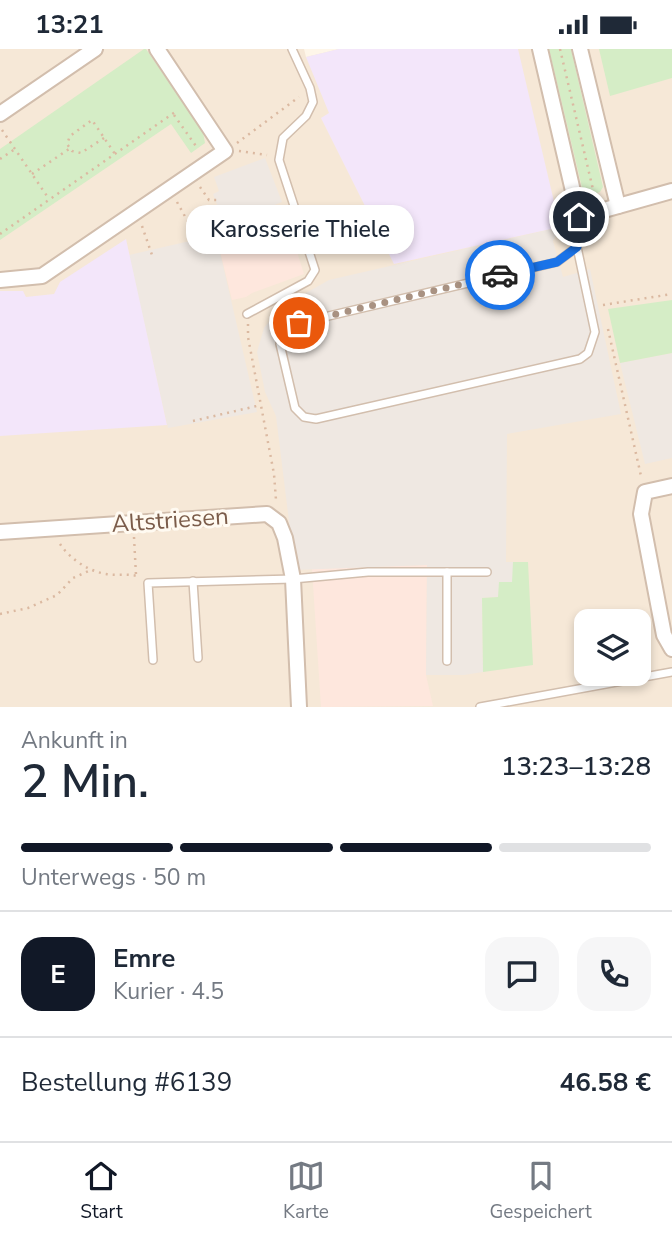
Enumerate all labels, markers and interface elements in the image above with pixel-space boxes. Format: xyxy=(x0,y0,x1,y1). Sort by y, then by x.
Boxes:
text: 13:21 xyxy=(35,7,104,42)
pin xyxy=(549,187,609,247)
icon: home xyxy=(560,198,598,236)
callout: Karosserie Thiele xyxy=(185,204,413,253)
text: Karosserie Thiele xyxy=(210,214,390,245)
courier xyxy=(465,240,535,310)
icon: car xyxy=(481,256,519,294)
pin xyxy=(269,293,329,353)
icon: bag xyxy=(280,304,318,342)
street label: Altstriesen xyxy=(110,500,230,540)
map controls xyxy=(574,609,651,686)
button: layers xyxy=(574,609,651,686)
text: Ankunft in xyxy=(21,725,128,756)
text: 13:23–13:28 xyxy=(501,749,651,784)
text: 2 Min. xyxy=(21,750,149,813)
text: Unterwegs · 50 m xyxy=(21,862,206,893)
button: chat xyxy=(485,937,559,1011)
button: phone xyxy=(577,937,651,1011)
text: Emre xyxy=(113,941,175,976)
text: E xyxy=(50,957,66,992)
text: Kurier · 4.5 xyxy=(113,976,224,1007)
text: Bestellung #6139 xyxy=(21,1065,232,1100)
text: 46.58 € xyxy=(560,1065,651,1100)
tab: Start xyxy=(80,1157,123,1225)
tab: Karte xyxy=(283,1157,329,1225)
tab: Gespeichert xyxy=(489,1157,592,1225)

